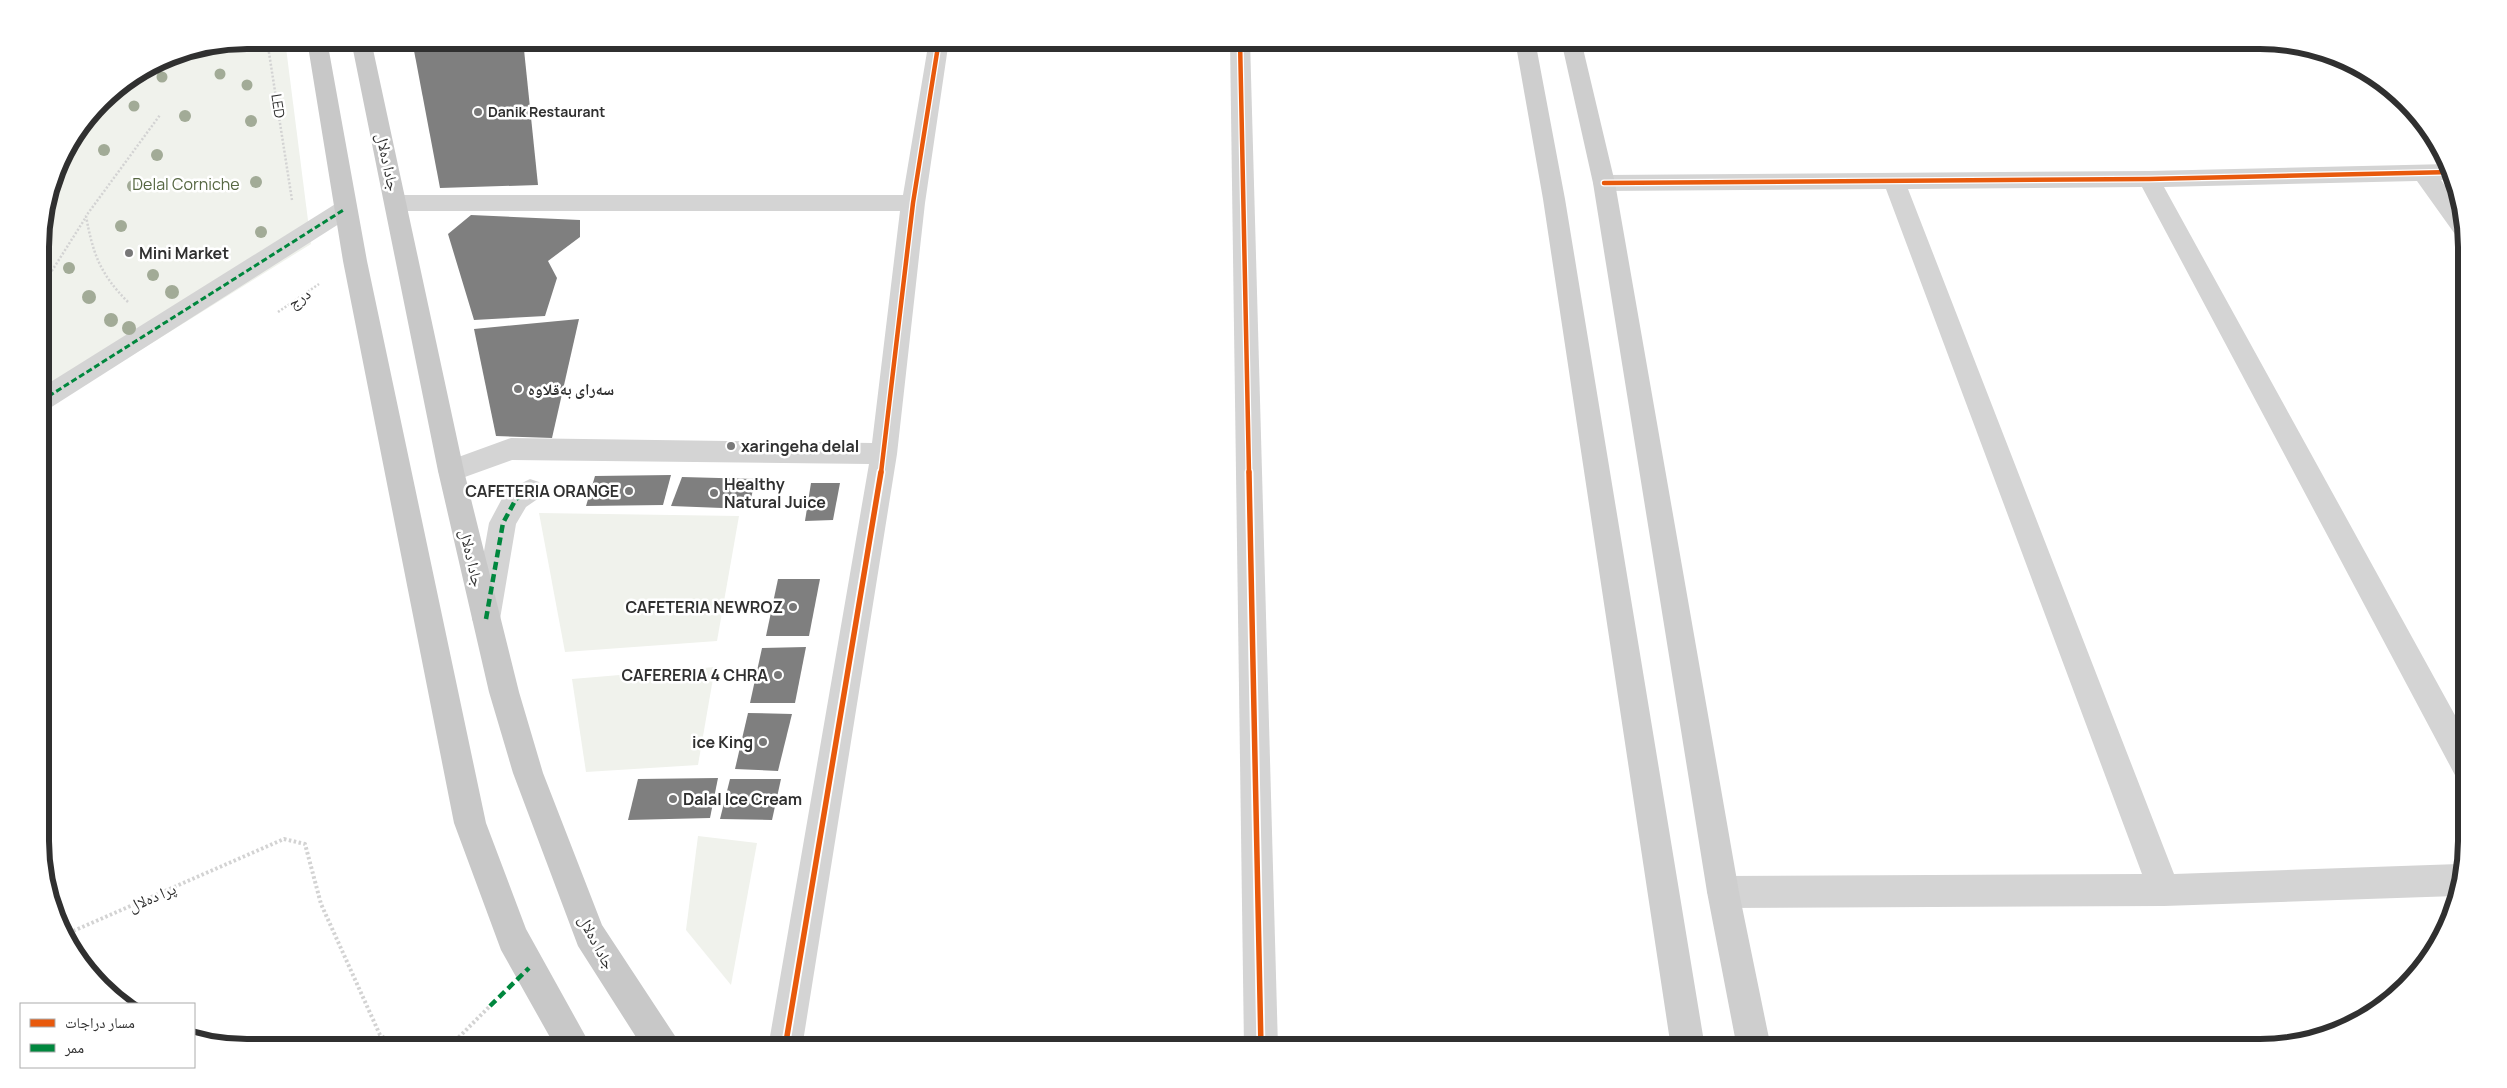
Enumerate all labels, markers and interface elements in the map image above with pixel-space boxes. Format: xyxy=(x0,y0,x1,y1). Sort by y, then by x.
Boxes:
street label: LED xyxy=(267,92,290,120)
place label: Danik Restaurant xyxy=(488,102,605,121)
marker: Danik Restaurant xyxy=(472,106,484,118)
street label: جادا دەلال xyxy=(371,131,405,193)
park label: Delal Corniche xyxy=(132,173,240,195)
place label: Mini Market xyxy=(139,242,229,264)
marker: Mini Market xyxy=(123,247,135,259)
street label: درج xyxy=(283,282,315,314)
place label: سەراى بەقلاوە xyxy=(528,378,614,400)
marker: سەراى بەقلاوە xyxy=(512,383,524,395)
place label: xaringeha delal xyxy=(741,435,859,457)
marker: xaringeha delal xyxy=(725,440,737,452)
place label: Healthy Natural Juice xyxy=(724,473,826,513)
place label: CAFETERIA ORANGE xyxy=(465,480,619,502)
marker: CAFETERIA ORANGE xyxy=(623,485,635,497)
marker: Healthy Natural Juice xyxy=(708,487,720,499)
street label: جادا دەلال xyxy=(455,527,489,589)
place label: CAFETERIA NEWROZ xyxy=(625,596,783,618)
marker: CAFETERIA NEWROZ xyxy=(787,601,799,613)
place label: CAFERERIA 4 CHRA xyxy=(622,664,768,686)
marker: CAFERERIA 4 CHRA xyxy=(772,669,784,681)
place label: ice King xyxy=(692,731,753,753)
marker: ice King xyxy=(757,736,769,748)
place label: Dalal Ice Cream xyxy=(683,788,802,810)
marker: Dalal Ice Cream xyxy=(667,793,679,805)
street label: پرا دەلال xyxy=(125,877,180,917)
street label: جادا دەلال xyxy=(573,911,621,973)
legend xyxy=(20,1003,195,1068)
text: مسار دراجات xyxy=(65,1012,135,1033)
text: ممر xyxy=(64,1037,84,1058)

